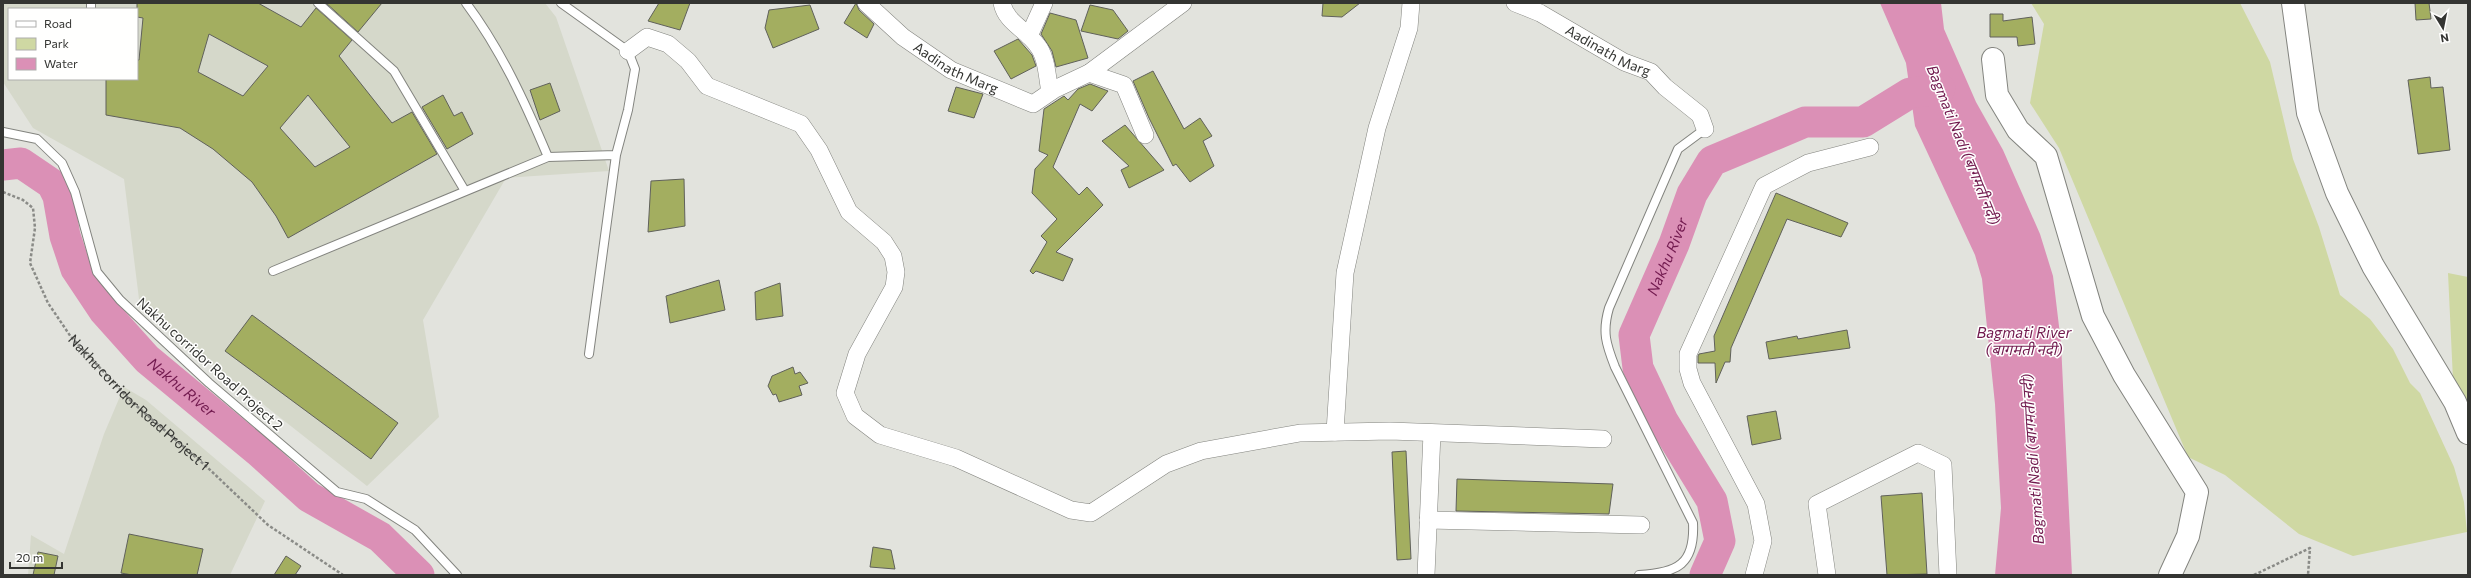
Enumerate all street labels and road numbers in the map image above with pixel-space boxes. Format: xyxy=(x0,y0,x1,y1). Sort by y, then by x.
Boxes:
street label: Aadinath Marg xyxy=(1563,21,1654,79)
street label: Aadinath Marg xyxy=(911,38,1002,97)
street label: Nakhu corridor Road Project 2 xyxy=(134,293,287,434)
street label: Nakhu corridor Road Project 1 xyxy=(65,331,213,473)

